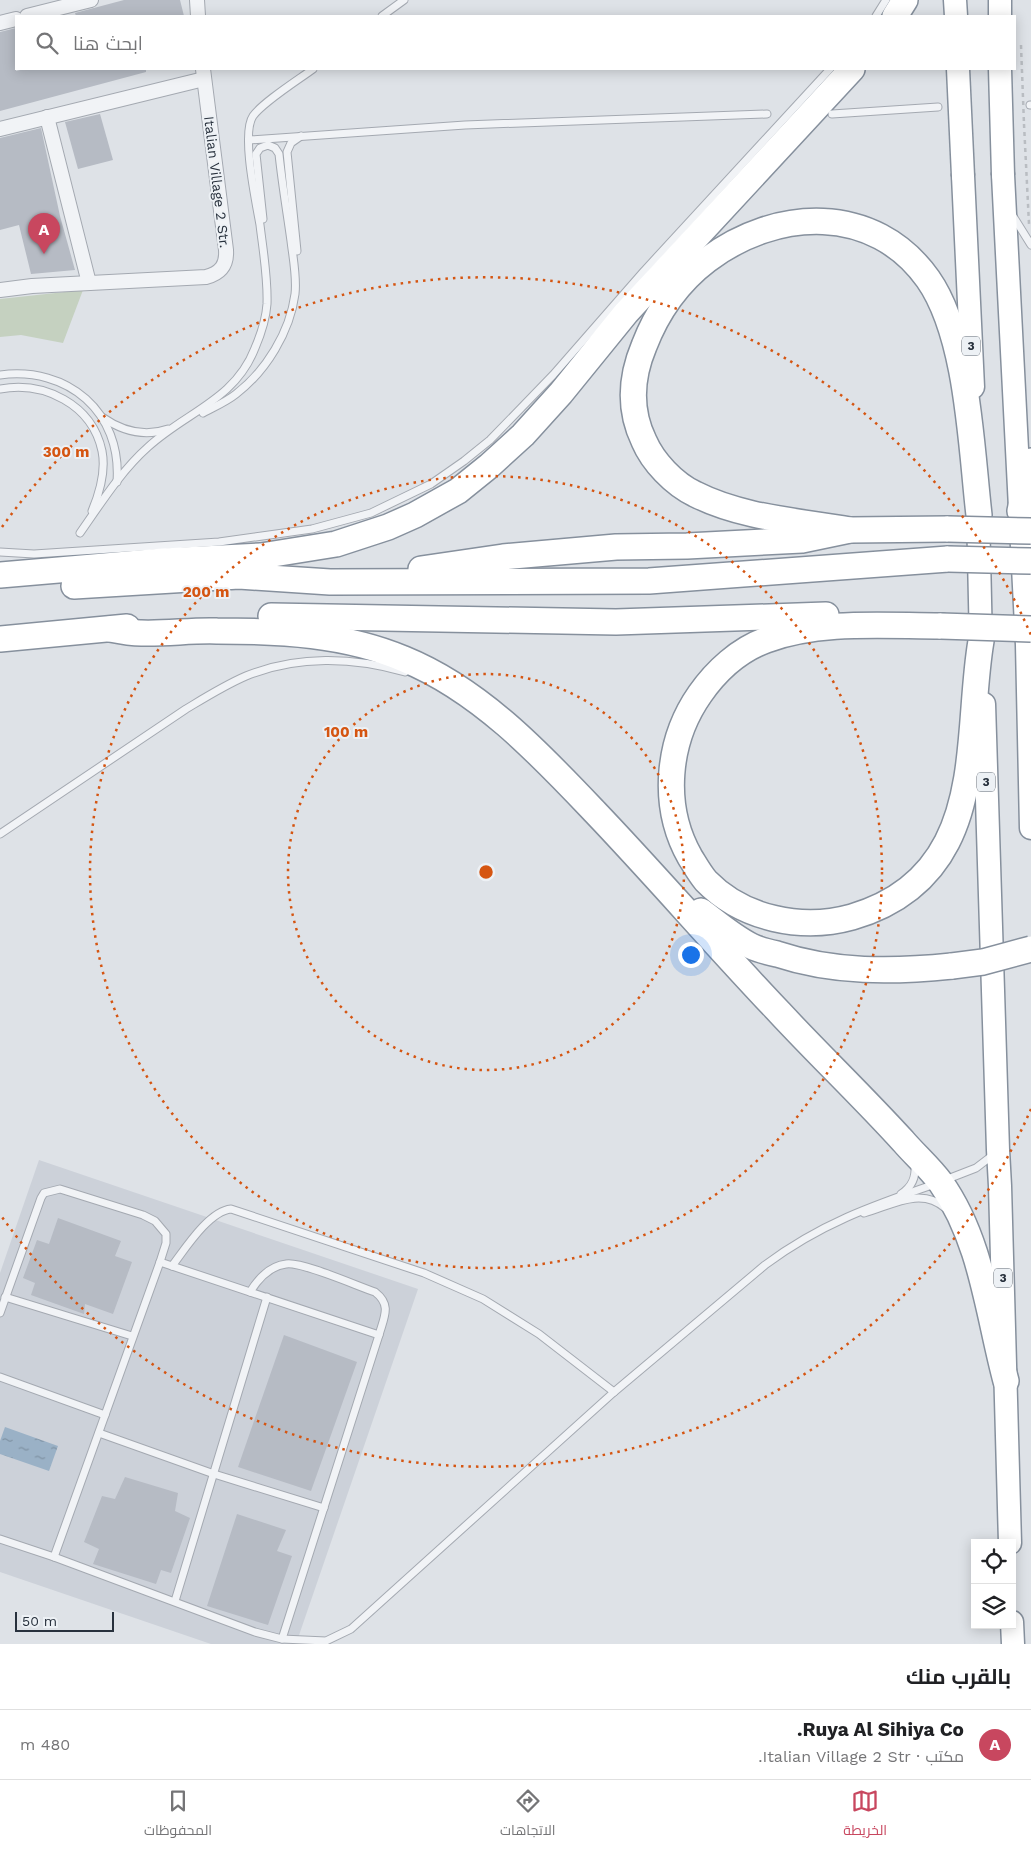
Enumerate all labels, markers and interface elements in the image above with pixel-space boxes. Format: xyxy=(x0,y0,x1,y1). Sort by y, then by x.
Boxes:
search box xyxy=(15,15,1016,70)
icon: search xyxy=(33,29,61,57)
text: ابحث هنا xyxy=(73,32,143,55)
street label: Italian Village 2 Str. xyxy=(201,115,233,249)
pin: A xyxy=(28,213,60,254)
road number: 3 xyxy=(962,336,980,356)
text: 300 m xyxy=(43,443,89,461)
text: 200 m xyxy=(183,583,229,601)
text: 100 m xyxy=(324,723,368,741)
road number: 3 xyxy=(977,772,995,792)
centre of rings xyxy=(477,863,495,881)
your location xyxy=(678,942,704,968)
road number: 3 xyxy=(994,1268,1012,1288)
map controls xyxy=(971,1539,1016,1629)
button: locate xyxy=(971,1539,1016,1584)
button: layers xyxy=(971,1584,1016,1629)
scale bar xyxy=(15,1609,114,1632)
text: 50 m xyxy=(22,1613,57,1629)
text: بالقرب منك xyxy=(906,1664,1011,1689)
text: Ruya Al Sihiya Co. xyxy=(797,1718,964,1741)
text: 480 m xyxy=(20,1735,70,1754)
text: A xyxy=(990,1735,1000,1754)
text: مكتب · Italian Village 2 Str. xyxy=(758,1747,964,1766)
tab: المحفوظات xyxy=(144,1787,212,1843)
tab: الاتجاهات xyxy=(500,1787,555,1843)
tab: الخريطة xyxy=(843,1787,887,1843)

